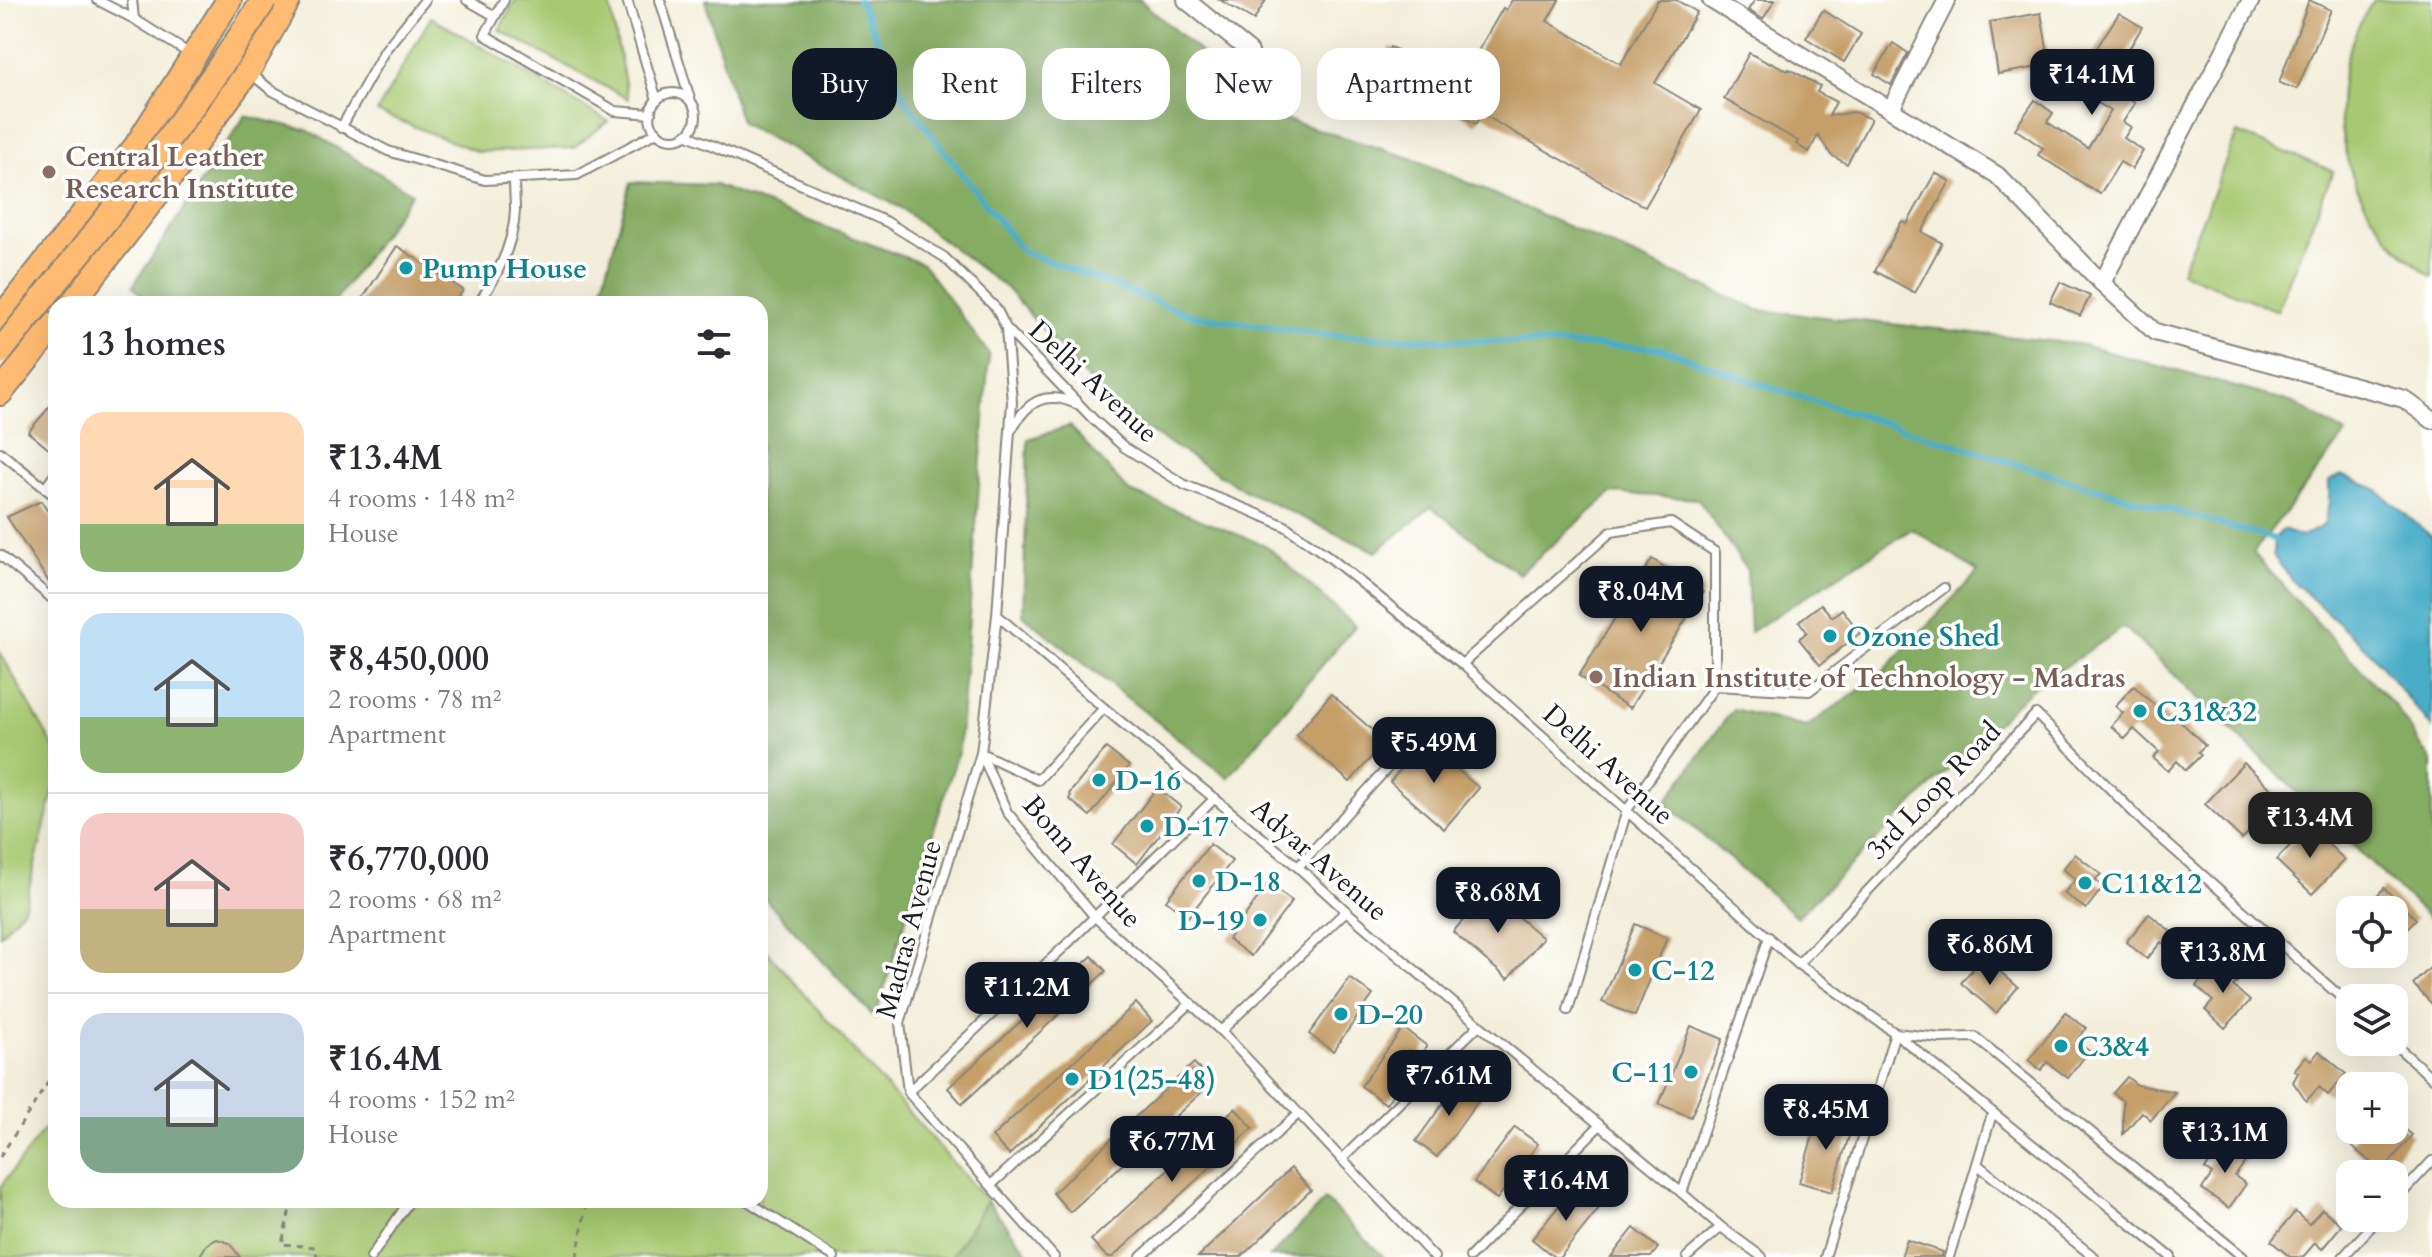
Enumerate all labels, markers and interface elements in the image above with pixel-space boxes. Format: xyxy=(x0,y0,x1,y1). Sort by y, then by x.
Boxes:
chip: Buy xyxy=(792,48,897,120)
chip: Rent xyxy=(913,48,1026,120)
chip: Filters xyxy=(1042,48,1170,120)
chip: New xyxy=(1186,48,1301,120)
chip: Apartment xyxy=(1317,48,1500,120)
pin: ₹14.1M xyxy=(2027,49,2157,117)
text: ₹14.1M xyxy=(2048,57,2136,92)
place label: Central Leather Research Institute xyxy=(65,138,295,208)
marker: Central Leather Research Institute xyxy=(40,163,58,181)
place label: Pump House xyxy=(422,250,587,288)
marker: Pump House xyxy=(397,259,415,277)
street label: Delhi Avenue xyxy=(1020,312,1166,452)
text: 13 homes xyxy=(80,321,226,367)
icon: filters xyxy=(692,322,736,366)
text: ₹13.4M xyxy=(328,435,443,481)
icon: home xyxy=(144,444,240,540)
text: 4 rooms · 148 m² xyxy=(328,481,515,516)
text: House xyxy=(328,516,399,551)
pin: ₹8.04M xyxy=(1576,566,1706,634)
text: ₹8.04M xyxy=(1597,574,1685,609)
place label: Ozone Shed xyxy=(1846,618,2000,656)
marker: Ozone Shed xyxy=(1821,627,1839,645)
text: ₹8,450,000 xyxy=(328,636,489,682)
icon: home xyxy=(144,645,240,741)
place label: Indian Institute of Technology - Madras xyxy=(1612,659,2126,697)
marker: Indian Institute of Technology - Madras xyxy=(1587,668,1605,686)
text: 2 rooms · 78 m² xyxy=(328,682,501,717)
place label: C31&32 xyxy=(2156,693,2257,731)
street label: Delhi Avenue xyxy=(1535,696,1682,834)
marker: C31&32 xyxy=(2131,702,2149,720)
street label: 3rd Loop Road xyxy=(1858,713,2009,868)
text: Apartment xyxy=(328,717,446,752)
pin: ₹5.49M xyxy=(1369,717,1499,785)
text: ₹5.49M xyxy=(1390,725,1478,760)
place label: D-16 xyxy=(1115,762,1181,800)
marker: D-16 xyxy=(1090,771,1108,789)
street label: Bonn Avenue xyxy=(1014,787,1150,936)
street label: Adyar Avenue xyxy=(1243,790,1396,930)
pin: ₹13.4M xyxy=(2245,792,2375,860)
text: ₹13.4M xyxy=(2266,800,2354,835)
place label: D-17 xyxy=(1163,808,1229,846)
marker: D-17 xyxy=(1138,817,1156,835)
text: ₹6,770,000 xyxy=(328,836,489,882)
street label: Madras Avenue xyxy=(867,836,951,1023)
icon: home xyxy=(144,845,240,941)
place label: D-18 xyxy=(1215,863,1281,901)
place label: C11&12 xyxy=(2101,865,2202,903)
pin: ₹8.68M xyxy=(1433,867,1563,935)
marker: D-18 xyxy=(1190,872,1208,890)
marker: C11&12 xyxy=(2076,874,2094,892)
text: ₹8.68M xyxy=(1454,875,1542,910)
text: 2 rooms · 68 m² xyxy=(328,882,501,917)
map controls xyxy=(2336,896,2408,1232)
button: locate xyxy=(2336,896,2408,968)
place label: D-19 xyxy=(1178,902,1244,940)
marker: D-19 xyxy=(1251,911,1269,929)
text: Apartment xyxy=(328,917,446,952)
pin: ₹6.86M xyxy=(1925,919,2055,987)
text: ₹6.86M xyxy=(1946,927,2034,962)
pin: ₹13.8M xyxy=(2158,927,2288,995)
text: ₹13.8M xyxy=(2179,935,2267,970)
place label: C-12 xyxy=(1651,952,1715,990)
marker: C-12 xyxy=(1626,961,1644,979)
pin: ₹11.2M xyxy=(962,962,1092,1030)
text: ₹11.2M xyxy=(983,970,1071,1005)
button: layers xyxy=(2336,984,2408,1056)
place label: D-20 xyxy=(1357,996,1423,1034)
marker: D-20 xyxy=(1332,1005,1350,1023)
place label: C3&4 xyxy=(2077,1028,2149,1066)
text: ₹16.4M xyxy=(328,1036,443,1082)
marker: C3&4 xyxy=(2052,1037,2070,1055)
icon: home xyxy=(144,1045,240,1141)
pin: ₹7.61M xyxy=(1384,1050,1514,1118)
place label: C-11 xyxy=(1611,1054,1675,1092)
text: ₹7.61M xyxy=(1405,1058,1493,1093)
place label: D1(25-48) xyxy=(1088,1061,1216,1099)
marker: C-11 xyxy=(1682,1063,1700,1081)
marker: D1(25-48) xyxy=(1063,1070,1081,1088)
button: + xyxy=(2336,1072,2408,1144)
text: 4 rooms · 152 m² xyxy=(328,1082,515,1117)
pin: ₹8.45M xyxy=(1761,1084,1891,1152)
text: ₹8.45M xyxy=(1782,1092,1870,1127)
pin: ₹13.1M xyxy=(2160,1107,2290,1175)
text: ₹13.1M xyxy=(2181,1115,2269,1150)
pin: ₹6.77M xyxy=(1107,1116,1237,1184)
text: House xyxy=(328,1117,399,1152)
text: ₹6.77M xyxy=(1128,1124,1216,1159)
pin: ₹16.4M xyxy=(1501,1155,1631,1223)
button: − xyxy=(2336,1160,2408,1232)
text: ₹16.4M xyxy=(1522,1163,1610,1198)

